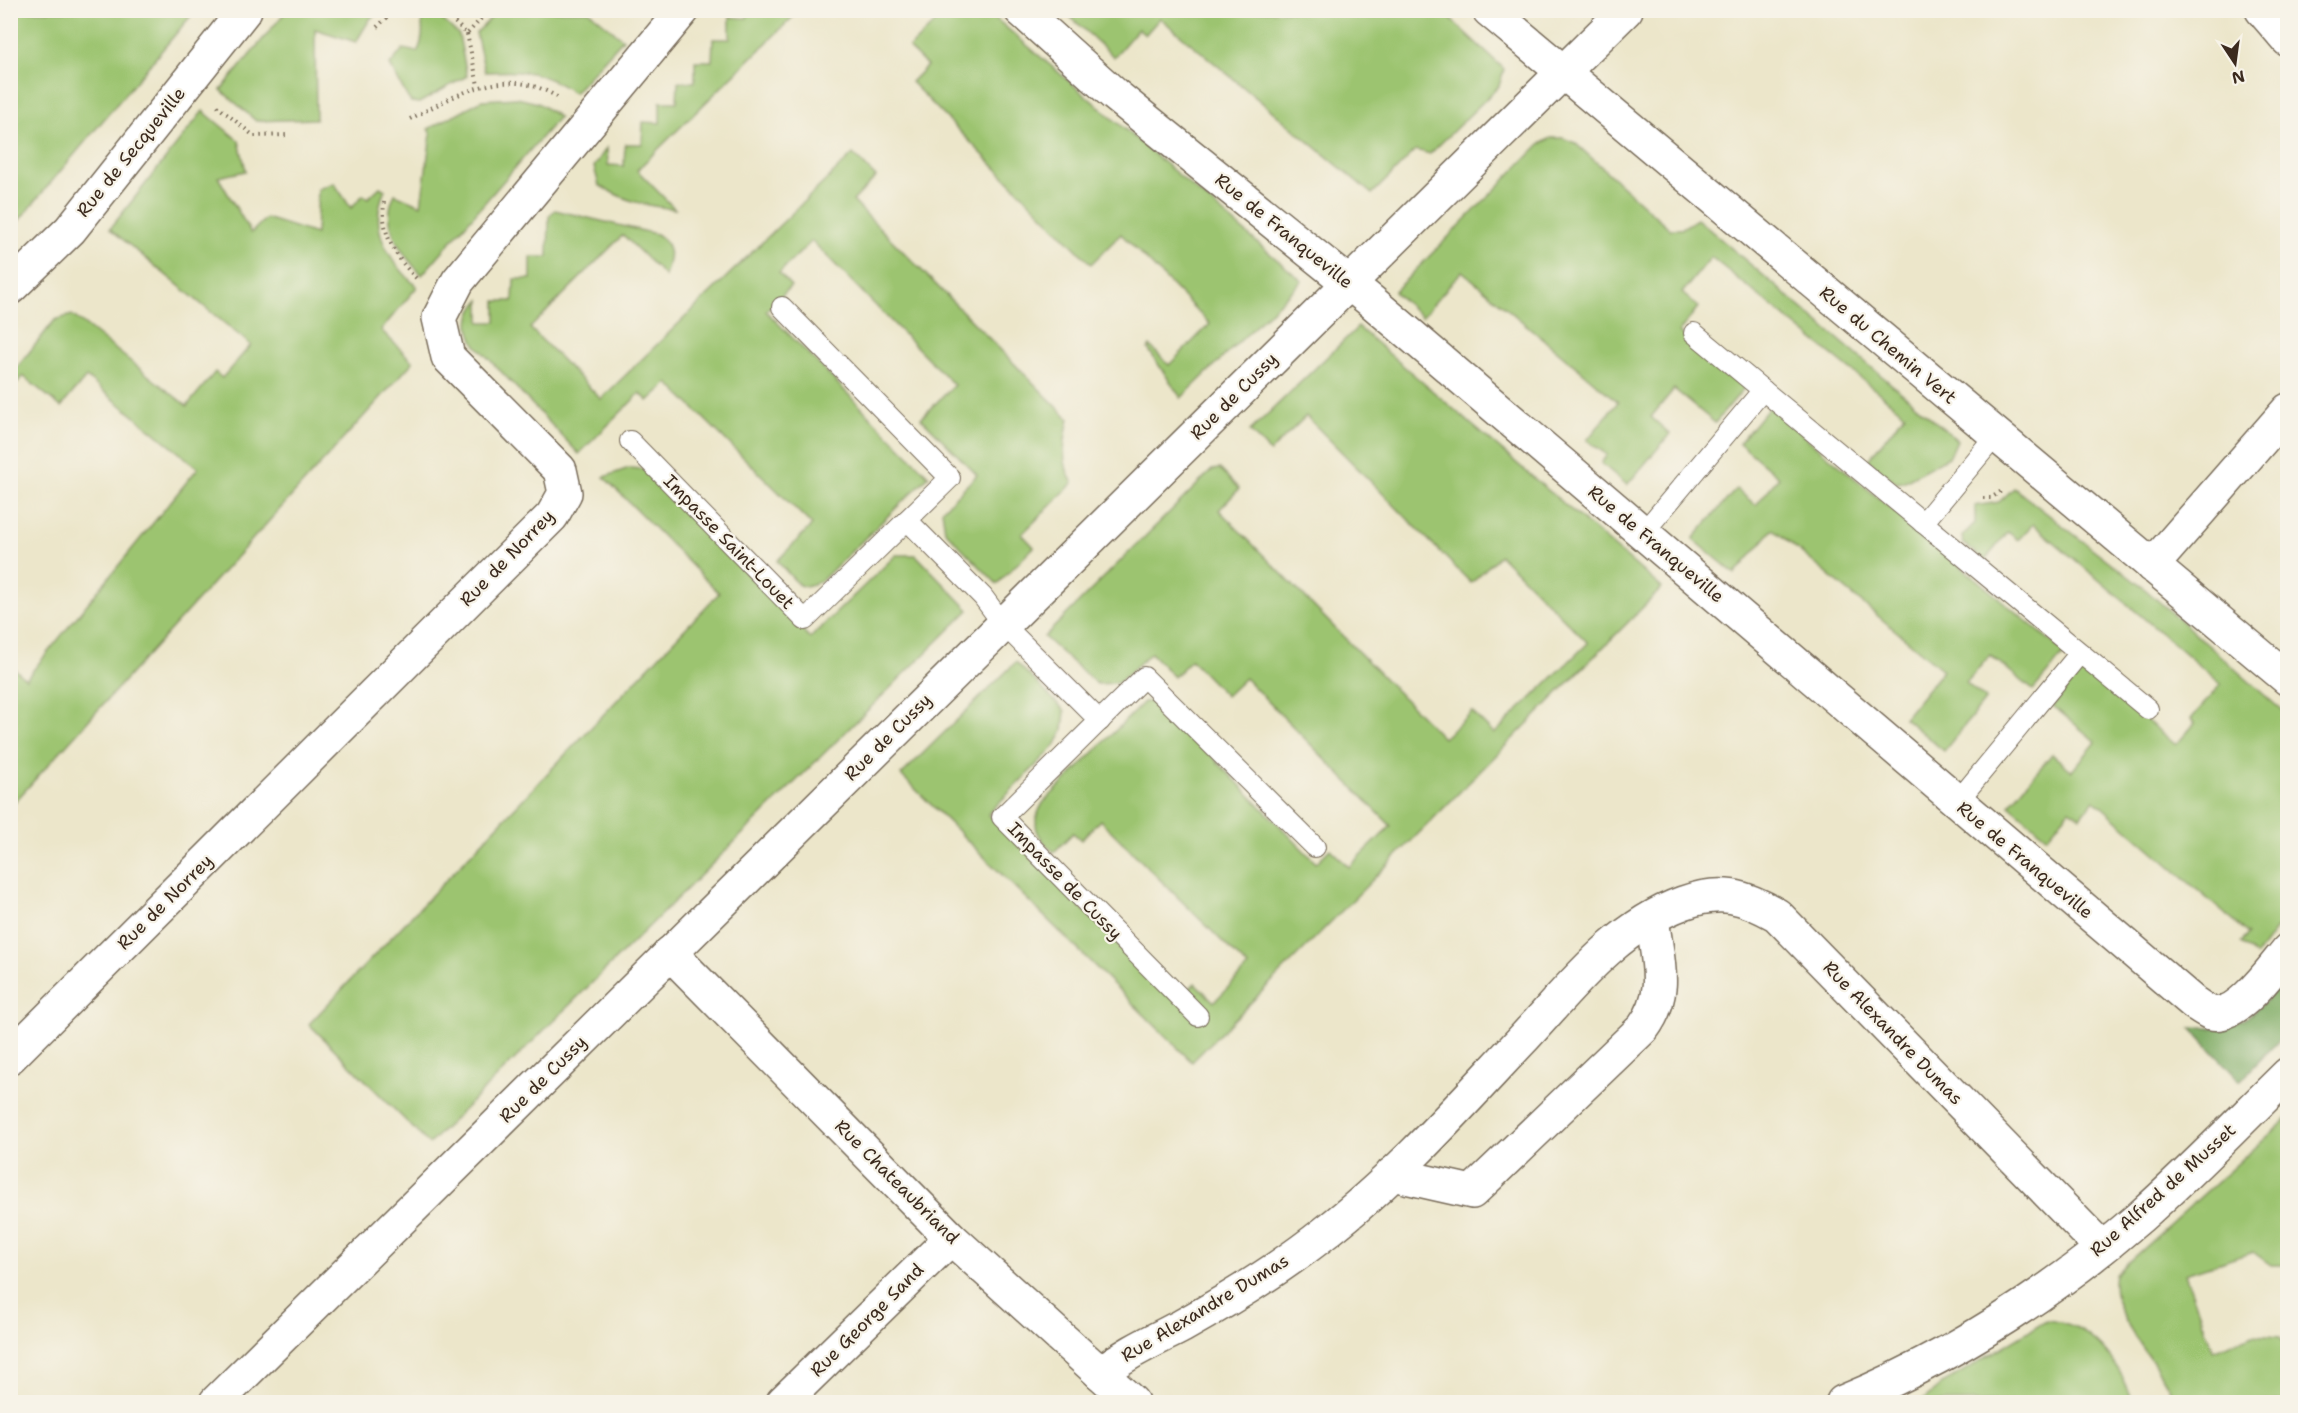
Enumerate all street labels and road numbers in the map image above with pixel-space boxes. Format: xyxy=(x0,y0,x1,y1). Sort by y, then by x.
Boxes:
street label: Rue de Secqueville xyxy=(71,82,191,222)
street label: Rue de Franqueville xyxy=(1210,168,1358,294)
street label: Rue du Chemin Vert xyxy=(1814,281,1962,409)
street label: Rue de Cussy xyxy=(1185,347,1283,445)
street label: Impasse Saint-Louet xyxy=(658,469,800,615)
street label: Rue de Franqueville xyxy=(1583,480,1729,608)
street label: Rue de Norrey xyxy=(455,504,559,612)
street label: Rue de Cussy xyxy=(839,688,937,786)
street label: Rue de Franqueville xyxy=(1952,796,2098,924)
street label: Impasse de Cussy xyxy=(1002,817,1128,945)
street label: Rue de Norrey xyxy=(112,849,218,955)
street label: Rue Alexandre Dumas xyxy=(1818,956,1968,1110)
street label: Rue de Cussy xyxy=(494,1030,592,1128)
street label: Rue Chateaubriand xyxy=(830,1115,964,1249)
street label: Rue Alfred de Musset xyxy=(2085,1118,2241,1262)
street label: Rue Alexandre Dumas xyxy=(1117,1248,1293,1368)
street label: Rue George Sand xyxy=(805,1258,929,1382)

